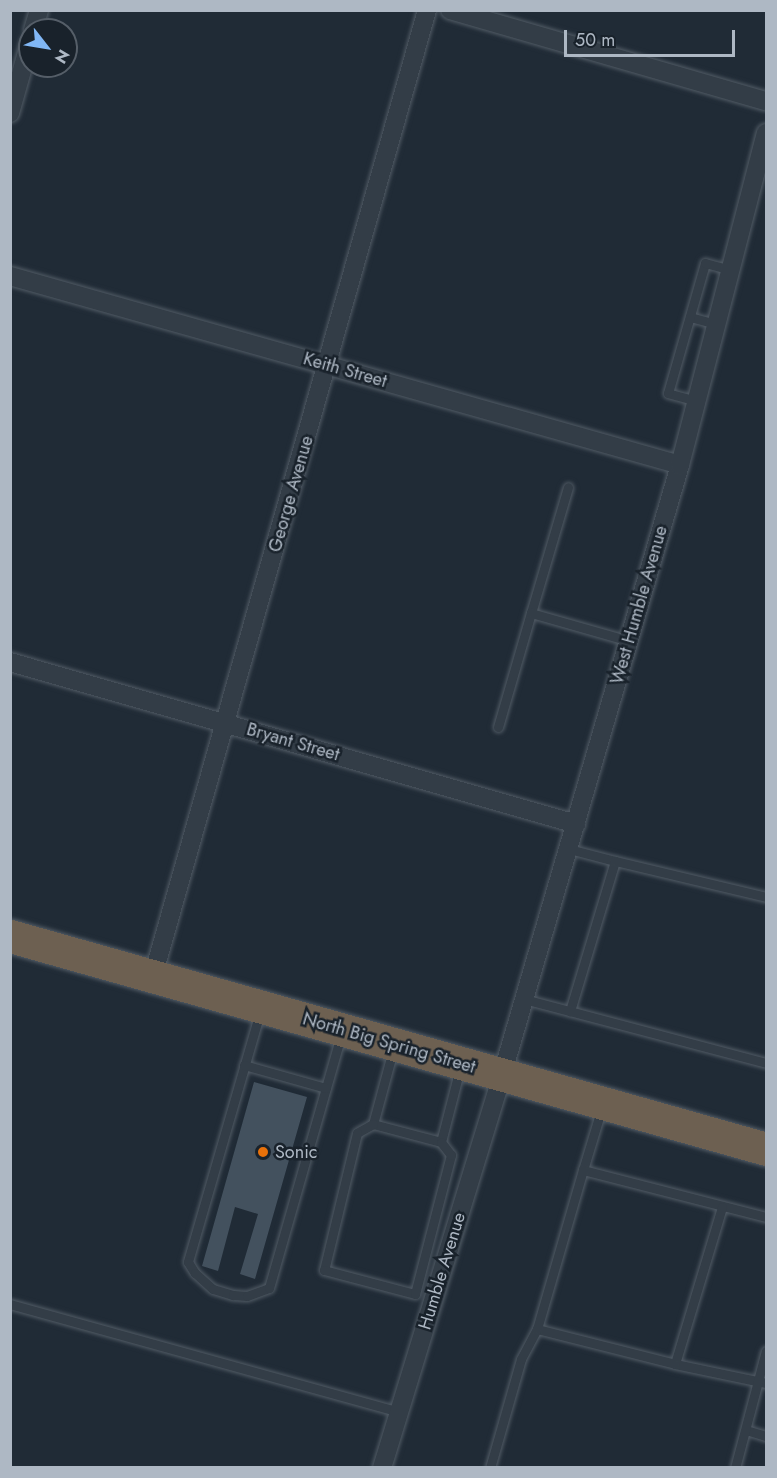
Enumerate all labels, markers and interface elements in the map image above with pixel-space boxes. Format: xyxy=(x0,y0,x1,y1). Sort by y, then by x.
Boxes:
north arrow xyxy=(18,18,78,78)
scale bar xyxy=(567,18,738,56)
text: 50 m xyxy=(575,27,615,53)
text: N xyxy=(49,45,75,68)
street label: Keith Street xyxy=(301,348,389,392)
street label: George Avenue xyxy=(264,433,318,555)
street label: West Humble Avenue xyxy=(606,523,672,687)
street label: Bryant Street xyxy=(244,718,342,766)
street label: North Big Spring Street xyxy=(300,1008,478,1078)
place label: Sonic xyxy=(275,1141,317,1163)
marker: Sonic xyxy=(256,1145,270,1159)
street label: Humble Avenue xyxy=(414,1210,470,1332)

